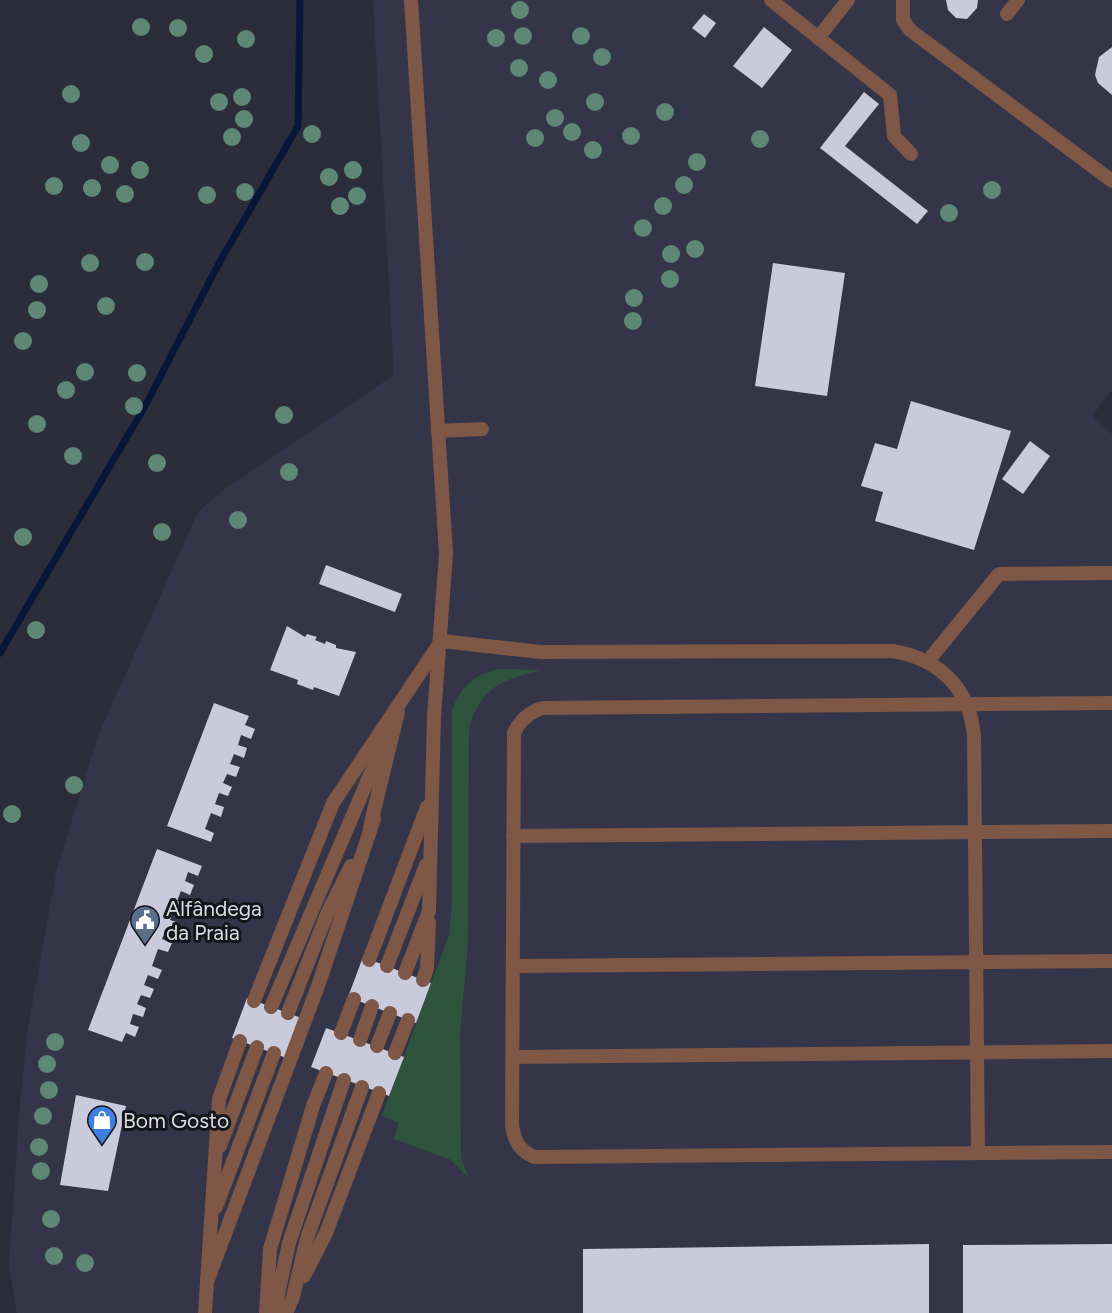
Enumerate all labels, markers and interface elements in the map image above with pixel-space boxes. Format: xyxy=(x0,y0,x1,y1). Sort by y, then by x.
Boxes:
place label: Alfândega da Praia xyxy=(166,896,262,945)
public building icon: Alfândega da Praia xyxy=(129,904,161,946)
shop icon: Bom Gosto xyxy=(86,1104,118,1146)
place label: Bom Gosto xyxy=(123,1108,229,1133)

